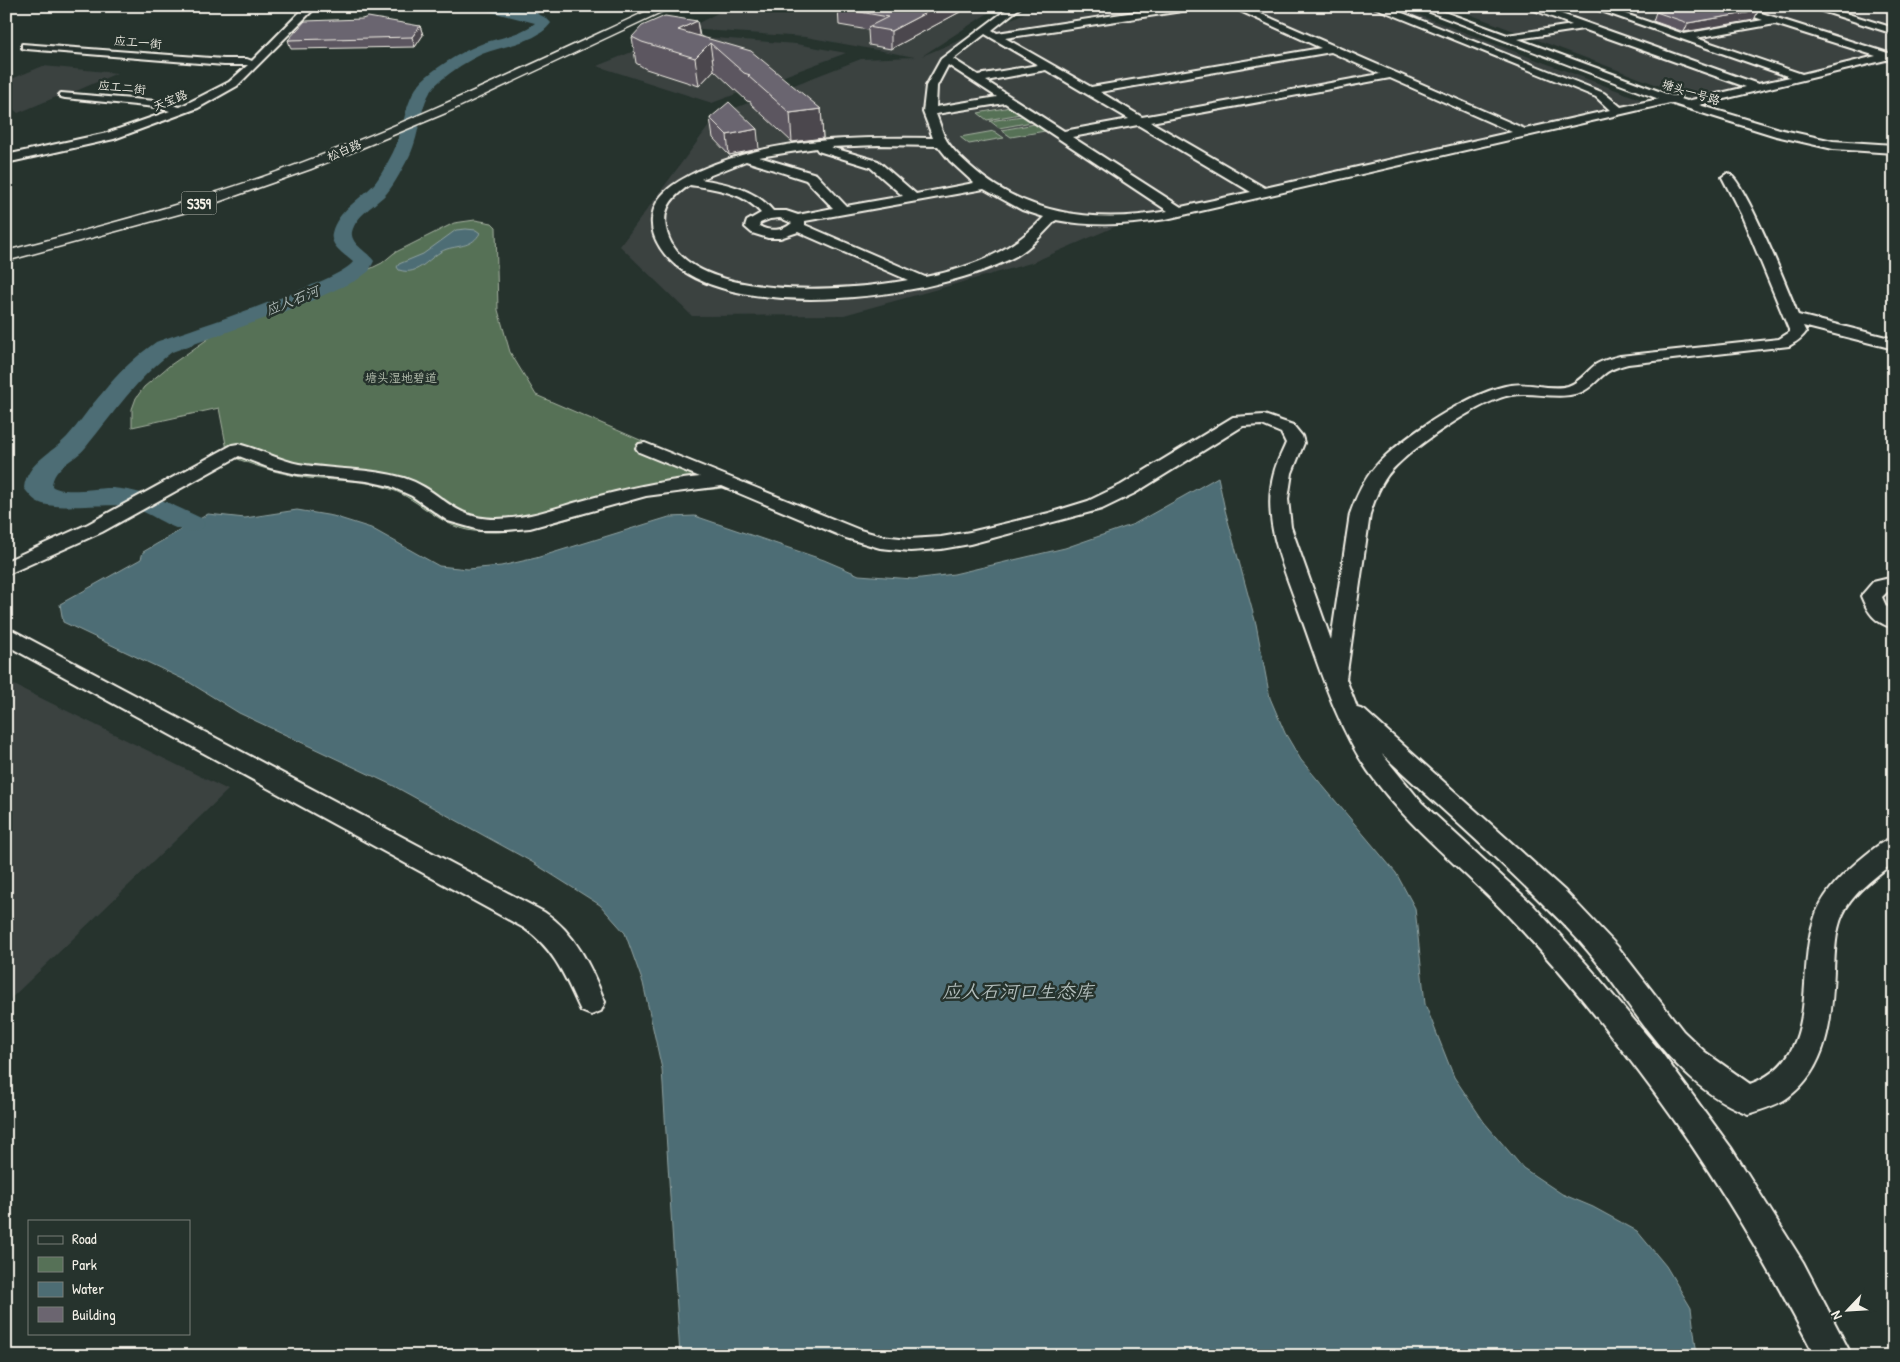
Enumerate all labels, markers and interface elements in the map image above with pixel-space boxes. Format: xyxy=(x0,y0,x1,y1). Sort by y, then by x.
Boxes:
street label: 应工一街 xyxy=(113,31,163,53)
street label: 塘头一号路 xyxy=(1660,75,1722,109)
street label: 应工二街 xyxy=(97,76,147,98)
street label: 天宝路 xyxy=(150,85,190,115)
street label: 松白路 xyxy=(324,135,364,165)
road number: S359 xyxy=(182,192,216,214)
water label: 应人石河 xyxy=(262,280,323,319)
park label: 塘头湿地碧道 xyxy=(365,369,437,386)
water label: 应人石河口生态库 xyxy=(942,978,1096,1004)
legend xyxy=(28,1220,190,1334)
text: Road xyxy=(72,1228,97,1249)
text: Park xyxy=(72,1254,97,1275)
text: Water xyxy=(72,1278,104,1299)
north arrow xyxy=(1822,1284,1872,1334)
text: Building xyxy=(72,1304,116,1325)
text: N xyxy=(1825,1308,1846,1323)

